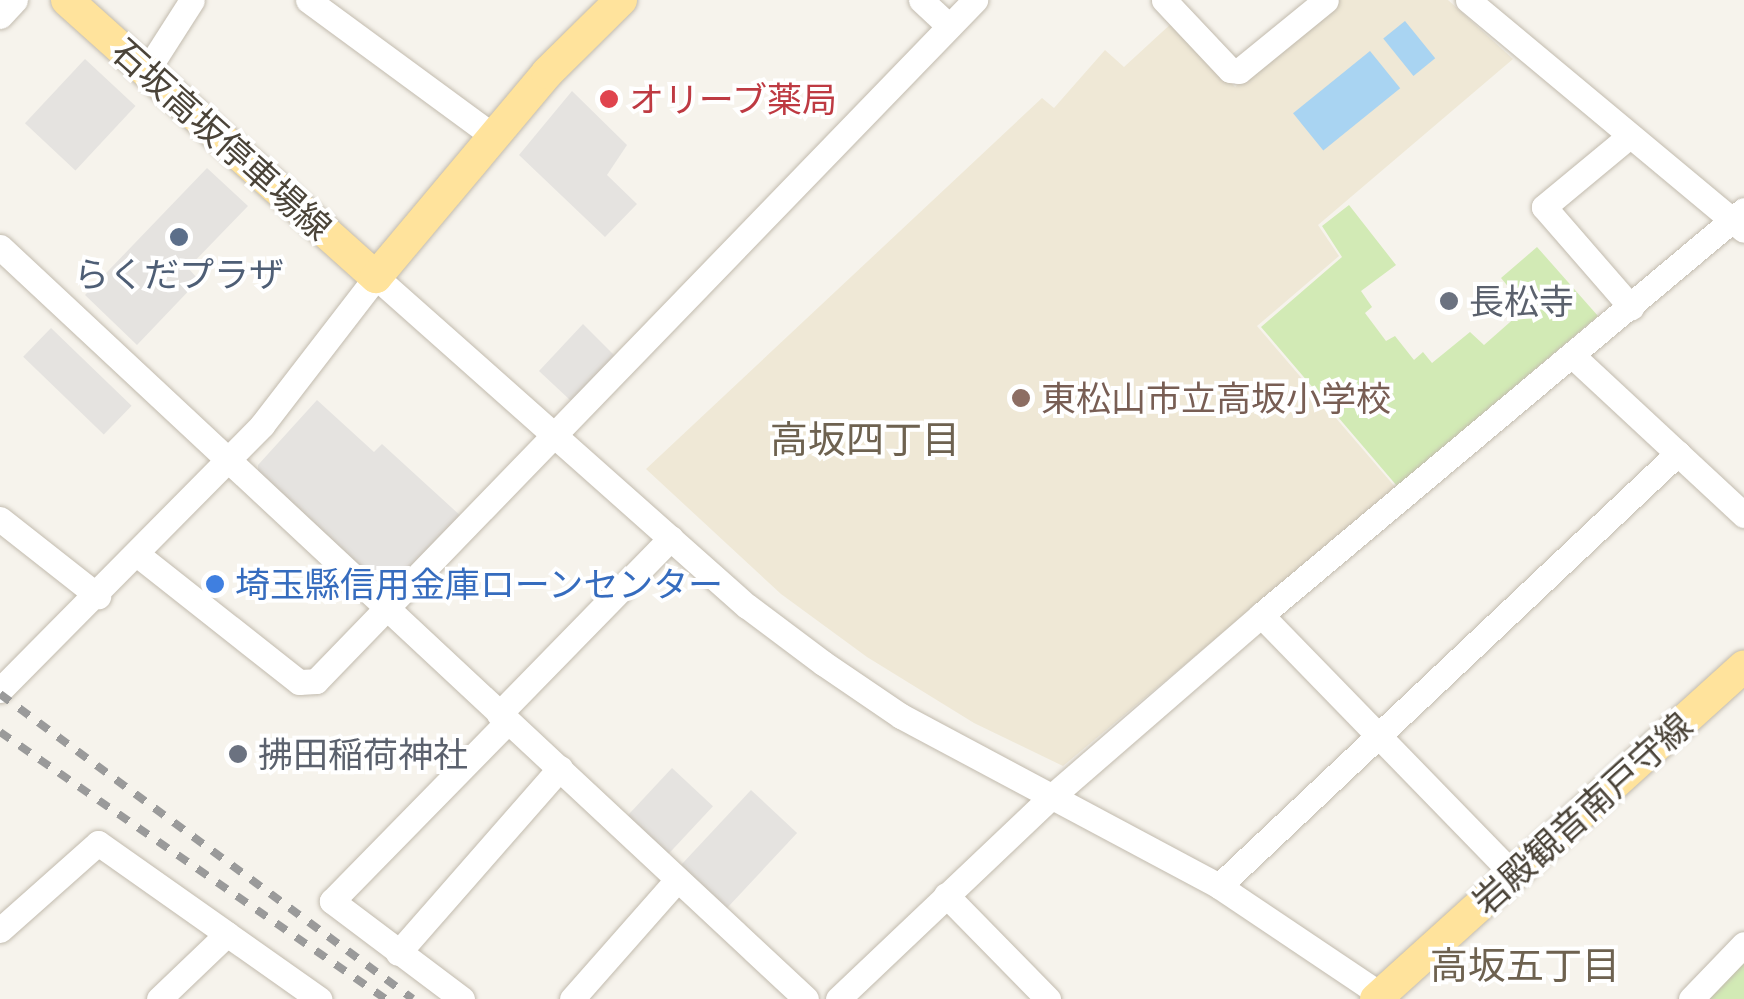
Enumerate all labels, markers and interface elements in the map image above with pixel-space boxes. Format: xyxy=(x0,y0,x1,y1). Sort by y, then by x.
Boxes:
street label: 石坂高坂停車場線 xyxy=(104,30,340,248)
place label: オリーブ薬局 xyxy=(629,78,839,120)
marker: オリーブ薬局 xyxy=(598,88,620,110)
marker: らくだプラザ xyxy=(168,226,190,248)
place label: らくだプラザ xyxy=(74,253,284,295)
place label: 長松寺 xyxy=(1469,280,1574,322)
marker: 長松寺 xyxy=(1438,290,1460,312)
place label: 東松山市立高坂小学校 xyxy=(1041,377,1391,419)
marker: 東松山市立高坂小学校 xyxy=(1010,387,1032,409)
district label: 高坂四丁目 xyxy=(770,416,960,462)
place label: 埼玉縣信用金庫ローンセンター xyxy=(235,563,725,605)
marker: 埼玉縣信用金庫ローンセンター xyxy=(204,573,226,595)
street label: 岩殿観音南戸守線 xyxy=(1464,704,1700,922)
place label: 拂田稲荷神社 xyxy=(258,733,468,775)
marker: 拂田稲荷神社 xyxy=(227,743,249,765)
district label: 高坂五丁目 xyxy=(1430,942,1620,988)

